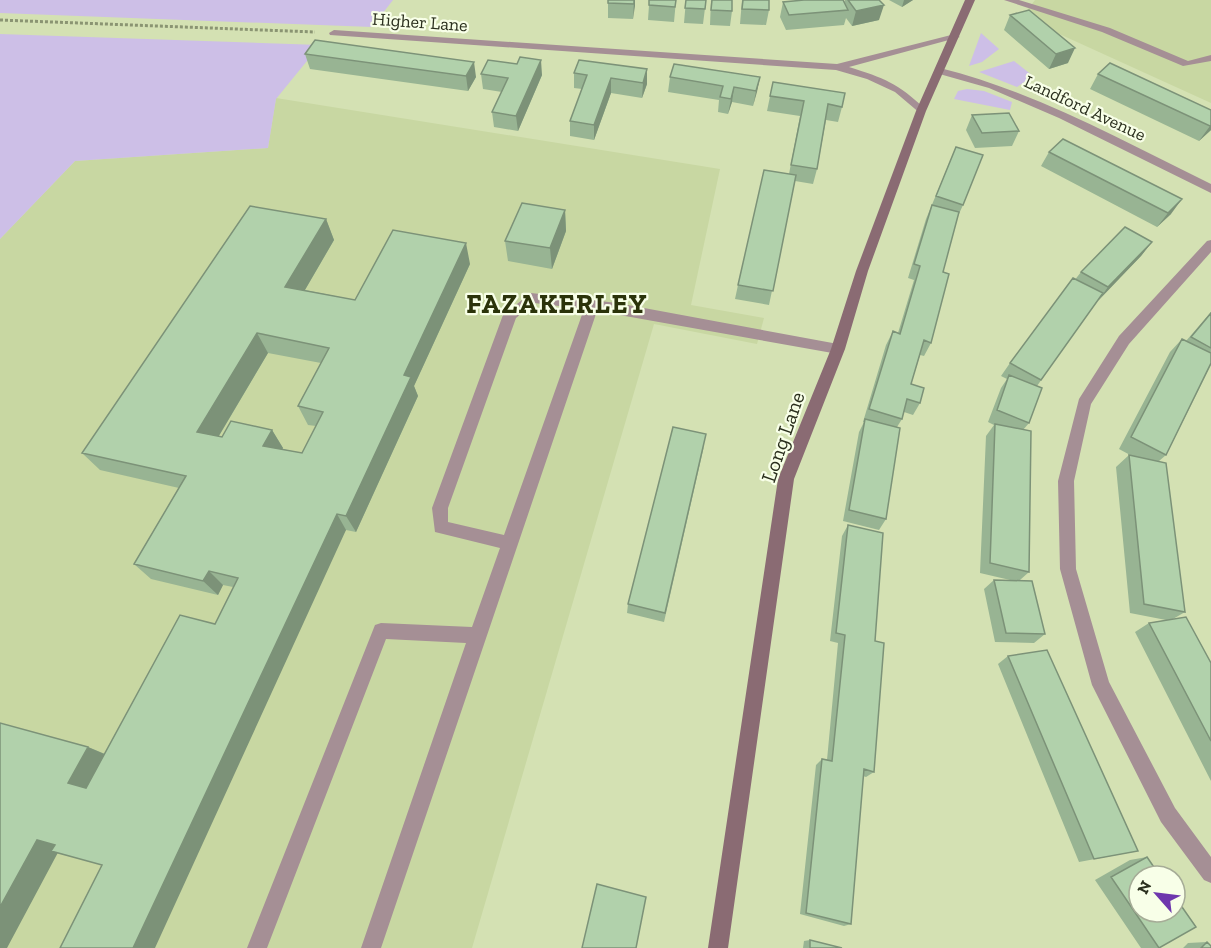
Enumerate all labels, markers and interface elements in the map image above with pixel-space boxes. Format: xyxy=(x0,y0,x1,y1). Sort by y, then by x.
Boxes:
street label: Higher Lane xyxy=(372,8,468,36)
street label: Landford Avenue xyxy=(1021,70,1149,146)
district label: FAZAKERLEY xyxy=(466,288,648,320)
street label: Long Lane xyxy=(755,388,810,485)
north arrow xyxy=(1127,864,1187,924)
text: N xyxy=(1133,877,1155,897)

